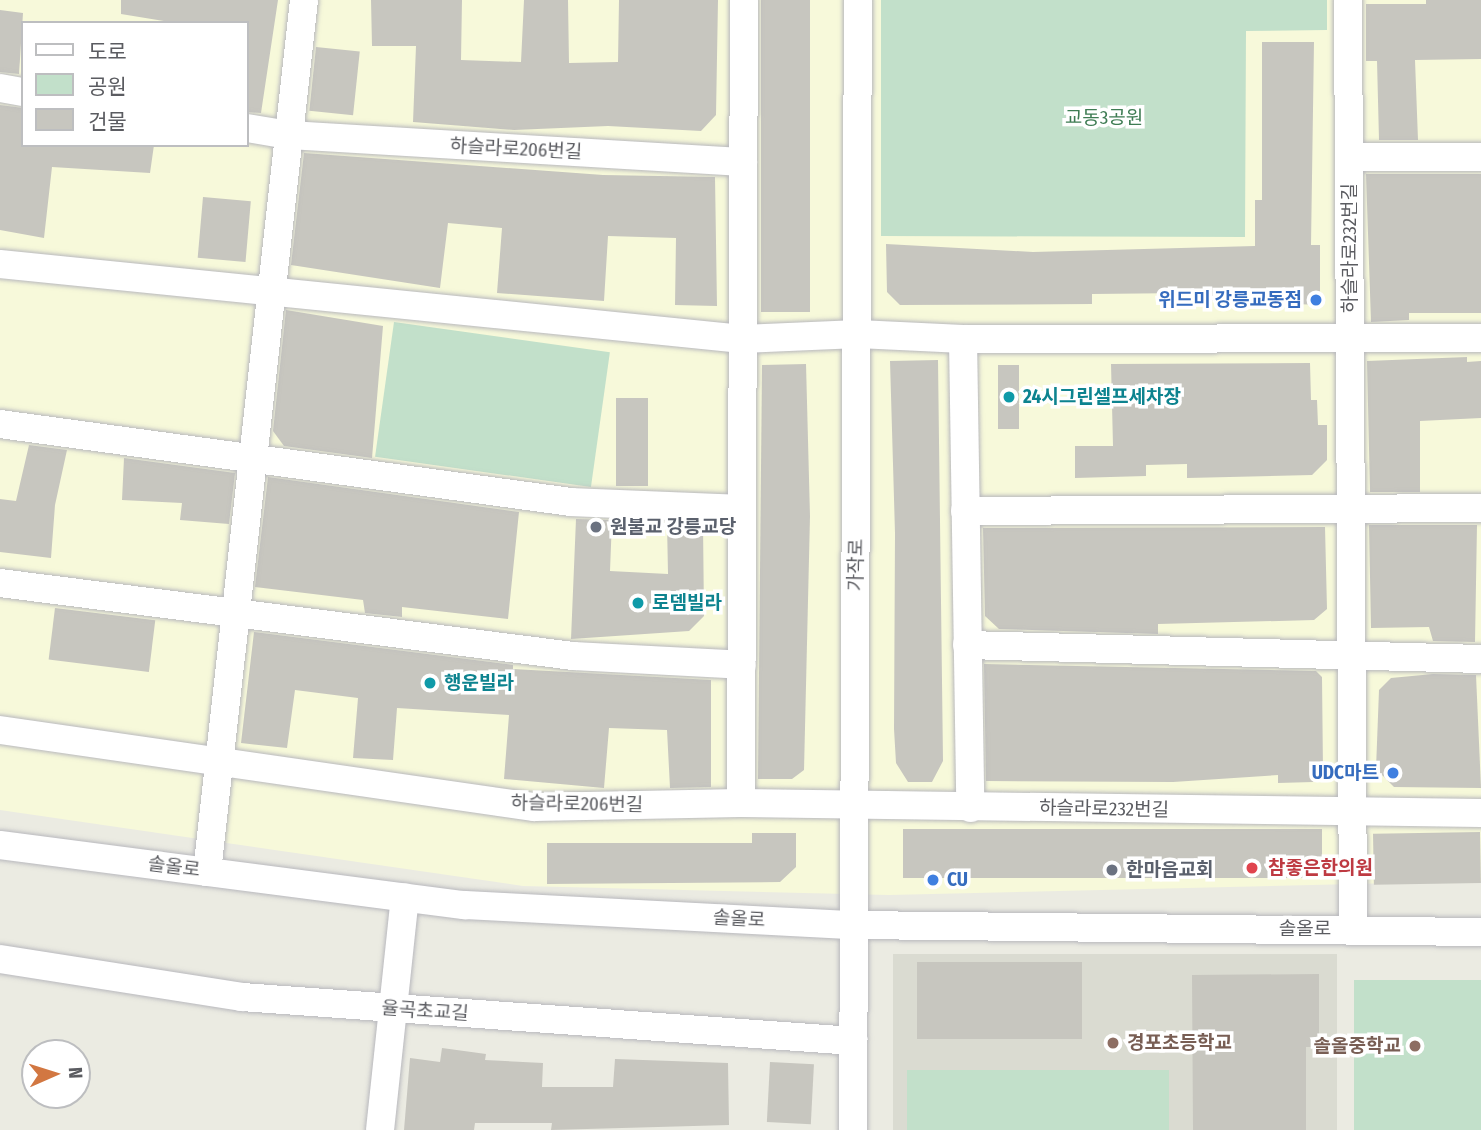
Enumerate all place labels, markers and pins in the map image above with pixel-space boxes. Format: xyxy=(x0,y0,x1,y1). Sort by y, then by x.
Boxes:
place label: 위드미 강릉교동점 xyxy=(1158,289,1302,311)
marker: 위드미 강릉교동점 xyxy=(1308,292,1324,308)
place label: 24시그린셀프세차장 xyxy=(1023,386,1181,408)
marker: 24시그린셀프세차장 xyxy=(1001,389,1017,405)
place label: 원불교 강릉교당 xyxy=(610,516,736,538)
marker: 원불교 강릉교당 xyxy=(588,519,604,535)
place label: 로뎀빌라 xyxy=(652,592,722,614)
marker: 로뎀빌라 xyxy=(630,595,646,611)
place label: 행운빌라 xyxy=(444,672,514,694)
marker: 행운빌라 xyxy=(422,675,438,691)
place label: UDC마트 xyxy=(1312,762,1379,784)
marker: UDC마트 xyxy=(1385,765,1401,781)
place label: 참좋은한의원 xyxy=(1268,857,1373,879)
marker: 참좋은한의원 xyxy=(1242,858,1262,878)
place label: 한마음교회 xyxy=(1126,859,1213,881)
marker: 한마음교회 xyxy=(1104,862,1120,878)
place label: CU xyxy=(947,869,968,891)
marker: CU xyxy=(925,872,941,888)
place label: 경포초등학교 xyxy=(1127,1032,1232,1054)
marker: 경포초등학교 xyxy=(1105,1035,1121,1051)
place label: 솔올중학교 xyxy=(1314,1035,1401,1057)
marker: 솔올중학교 xyxy=(1407,1038,1423,1054)

